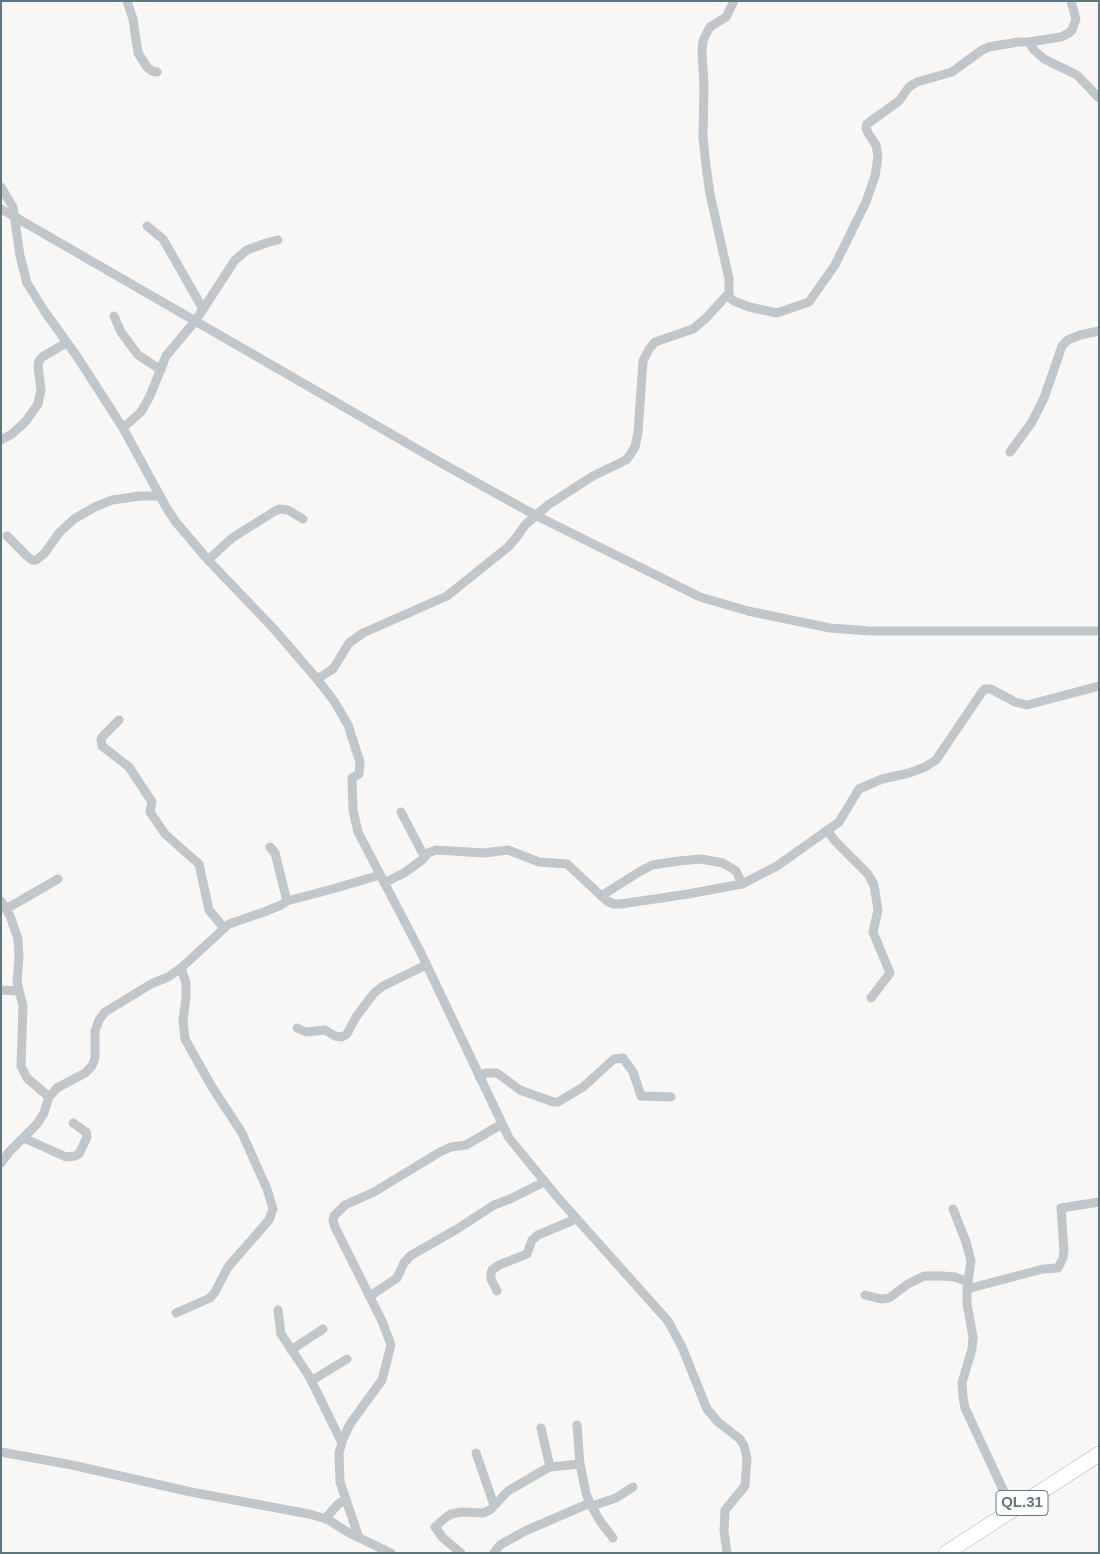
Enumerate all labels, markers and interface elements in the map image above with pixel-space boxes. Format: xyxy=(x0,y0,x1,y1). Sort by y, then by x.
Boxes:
road number: QL.31 xyxy=(996,1490,1048,1516)

